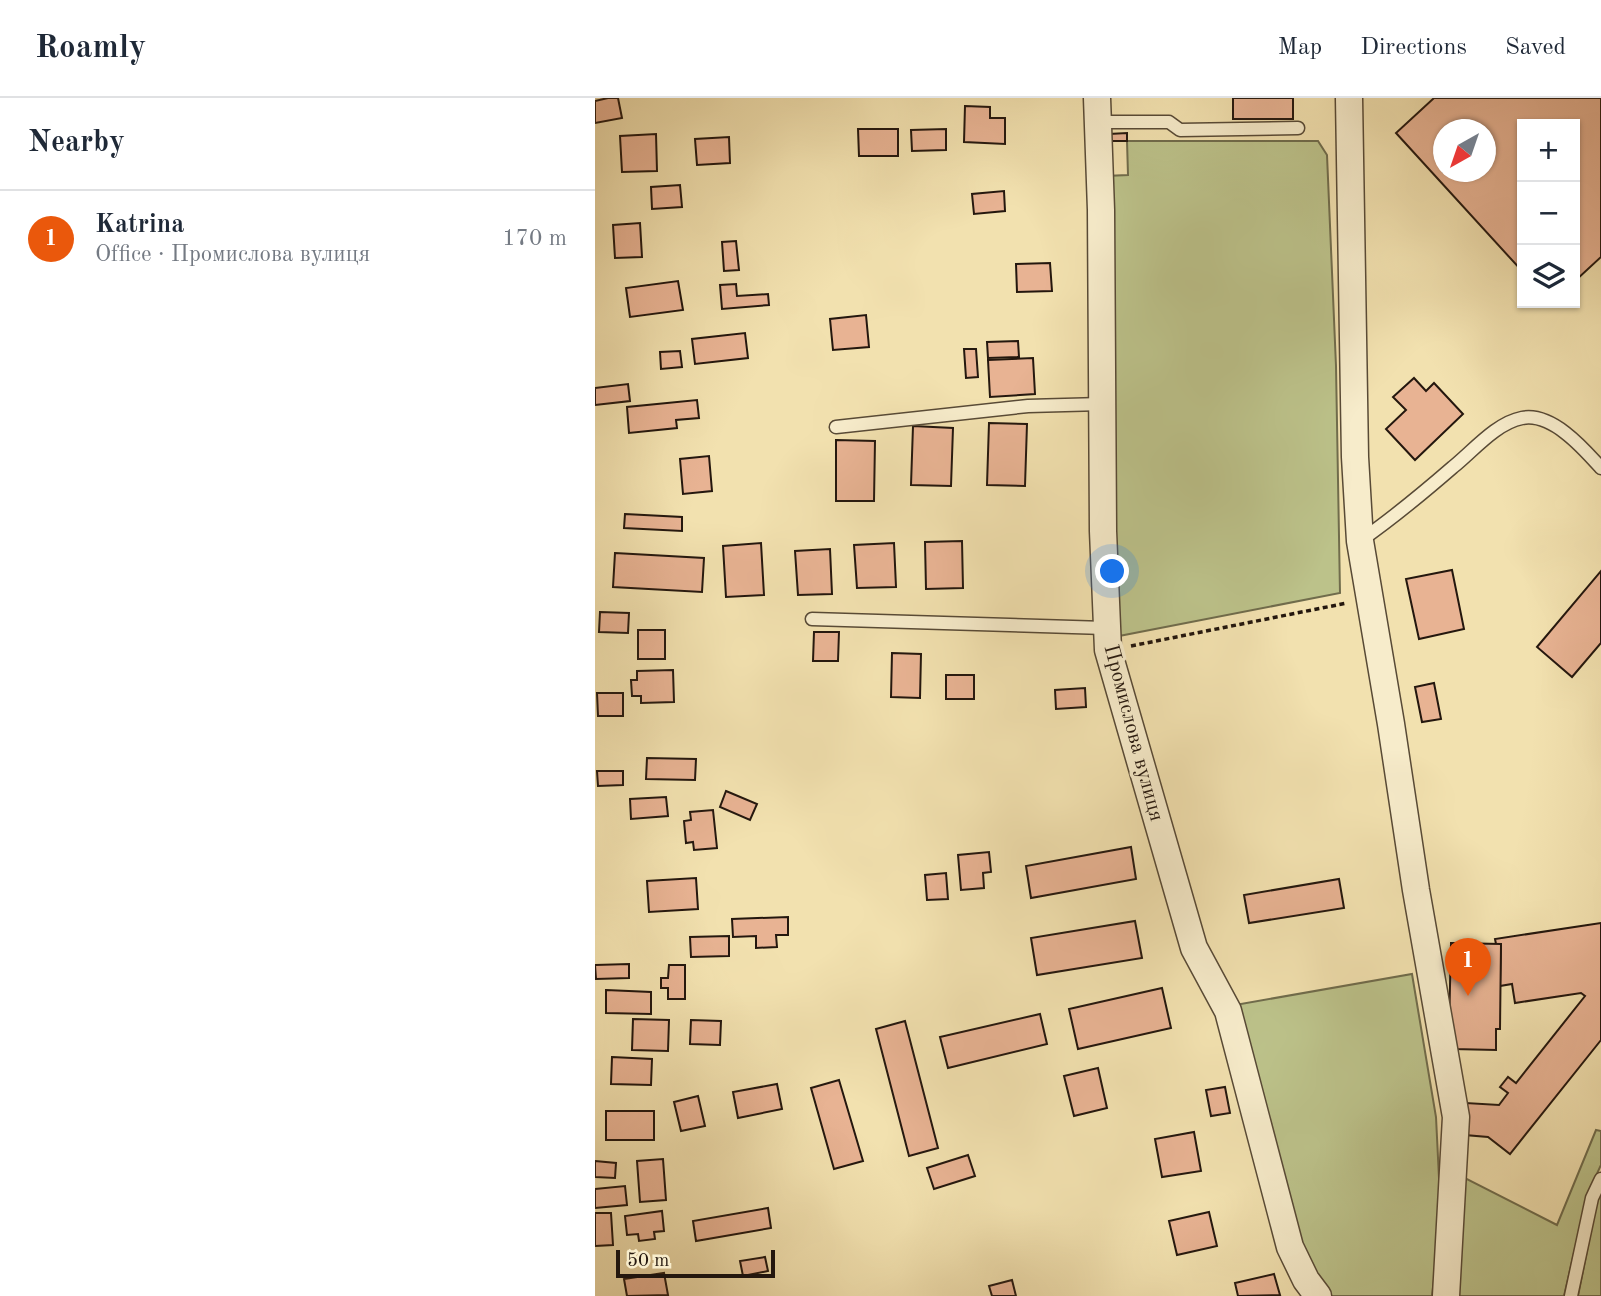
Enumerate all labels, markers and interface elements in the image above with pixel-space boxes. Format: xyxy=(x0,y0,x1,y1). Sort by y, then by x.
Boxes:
text: Roamly xyxy=(35,32,146,65)
text: Map xyxy=(1278,36,1322,60)
text: Directions xyxy=(1360,36,1467,60)
text: Saved xyxy=(1505,36,1566,60)
north arrow xyxy=(1433,119,1496,182)
map controls xyxy=(1517,119,1580,308)
button: + xyxy=(1517,119,1580,182)
text: Nearby xyxy=(28,128,125,158)
button: − xyxy=(1517,182,1580,245)
text: Katrina xyxy=(95,212,184,238)
text: 1 xyxy=(44,227,58,250)
text: 170 m xyxy=(502,227,567,250)
text: Office · Промислова вулиця xyxy=(95,243,370,266)
button: layers xyxy=(1517,245,1580,308)
your location xyxy=(1095,554,1129,588)
street label: Промислова вулиця xyxy=(1099,642,1167,824)
pin: 1 xyxy=(1445,938,1491,996)
scale bar xyxy=(616,1247,775,1279)
text: 50 m xyxy=(627,1252,669,1271)

